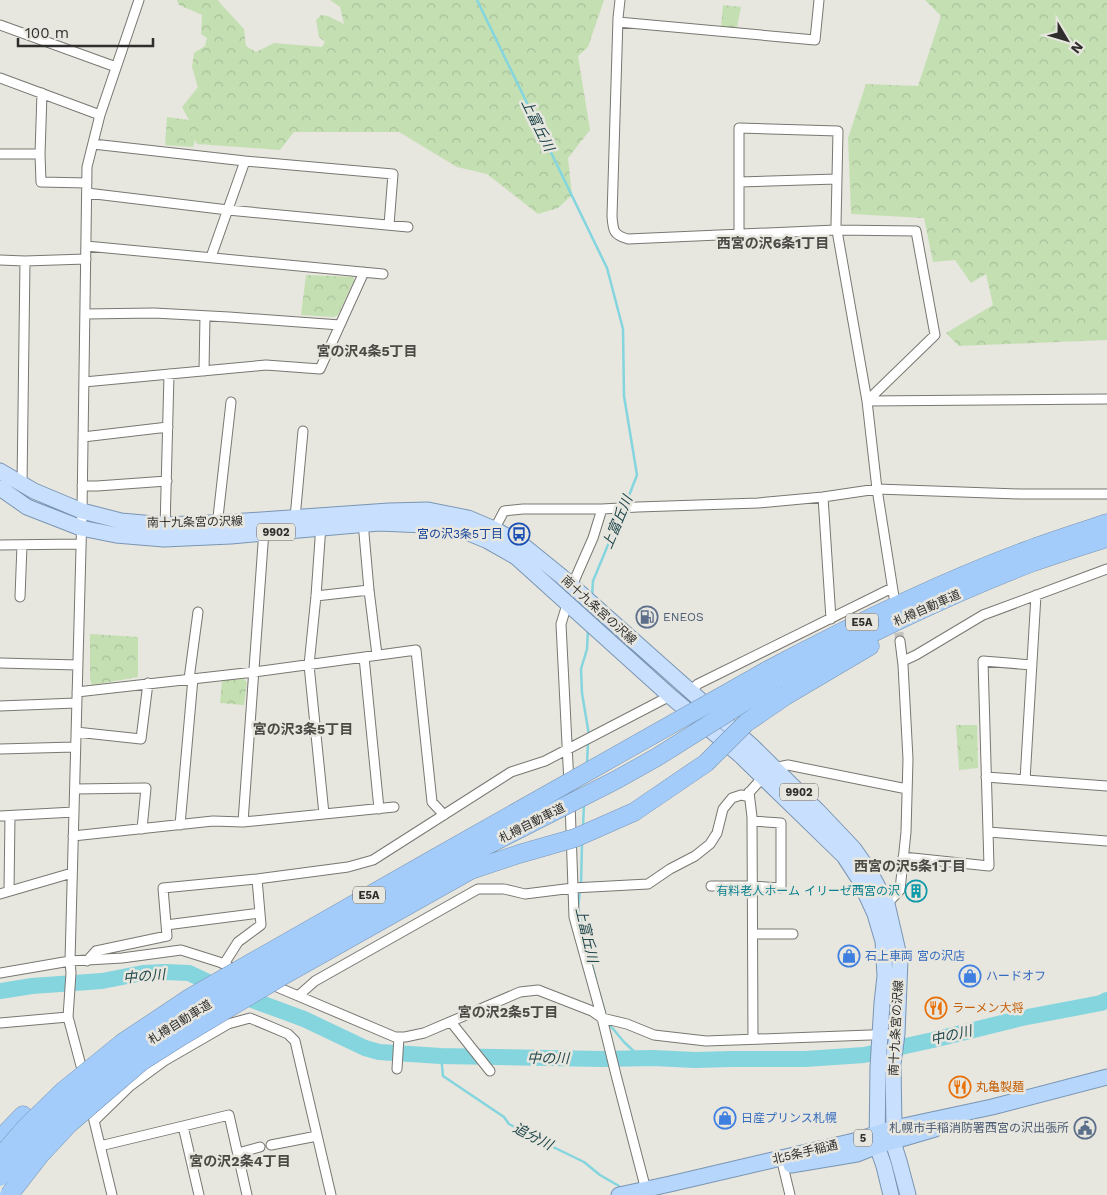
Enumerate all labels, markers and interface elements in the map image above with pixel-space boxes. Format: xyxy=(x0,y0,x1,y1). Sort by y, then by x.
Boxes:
scale bar xyxy=(18,15,152,47)
north arrow xyxy=(1042,15,1092,65)
text: 100 m xyxy=(25,24,69,42)
text: N xyxy=(1068,39,1087,57)
water label: 上富丘川 xyxy=(519,96,558,155)
district label: 西宮の沢6条1丁目 xyxy=(717,235,829,251)
district label: 宮の沢4条5丁目 xyxy=(316,343,418,359)
water label: 上富丘川 xyxy=(599,491,636,551)
street label: 南十九条宮の沢線 xyxy=(147,514,243,530)
bus stop icon: 宮の沢3条5丁目 xyxy=(507,522,531,546)
road number: 9902 xyxy=(257,524,295,540)
place label: 宮の沢3条5丁目 xyxy=(417,527,503,541)
street label: 南十九条宮の沢線 xyxy=(559,573,639,647)
street label: 札樽自動車道 xyxy=(891,587,963,629)
fuel station icon: ENEOS xyxy=(635,605,659,629)
place label: ENEOS xyxy=(663,610,704,624)
road number: E5A xyxy=(846,614,878,630)
district label: 宮の沢3条5丁目 xyxy=(253,721,353,737)
road number: 9902 xyxy=(780,784,818,800)
street label: 札樽自動車道 xyxy=(497,800,567,846)
district label: 西宮の沢5条1丁目 xyxy=(854,858,966,874)
building icon: 有料老人ホーム イリーゼ西宮の沢 xyxy=(904,879,928,903)
place label: 有料老人ホーム イリーゼ西宮の沢 xyxy=(716,884,900,898)
road number: E5A xyxy=(353,886,385,904)
water label: 上富丘川 xyxy=(573,906,602,966)
shop icon: 石上車両 宮の沢店 xyxy=(837,944,861,968)
place label: 石上車両 宮の沢店 xyxy=(865,949,965,963)
shop icon: ハードオフ xyxy=(958,964,982,988)
water label: 中の川 xyxy=(122,966,168,986)
place label: ハードオフ xyxy=(986,969,1046,983)
street label: 南十九条宮の沢線 xyxy=(886,980,906,1076)
restaurant icon: ラーメン大将 xyxy=(924,996,948,1020)
street label: 札樽自動車道 xyxy=(146,997,214,1047)
place label: ラーメン大将 xyxy=(952,1001,1024,1015)
district label: 宮の沢2条5丁目 xyxy=(458,1004,558,1020)
water label: 中の川 xyxy=(929,1022,975,1048)
water label: 中の川 xyxy=(527,1050,571,1066)
restaurant icon: 丸亀製麺 xyxy=(948,1075,972,1099)
place label: 丸亀製麺 xyxy=(976,1080,1024,1094)
shop icon: 日産プリンス札幌 xyxy=(713,1106,737,1130)
place label: 日産プリンス札幌 xyxy=(741,1111,837,1125)
public building icon: 札幌市手稲消防署西宮の沢出張所 xyxy=(1073,1116,1097,1140)
water label: 追分川 xyxy=(511,1119,557,1154)
place label: 札幌市手稲消防署西宮の沢出張所 xyxy=(889,1121,1069,1135)
road number: 5 xyxy=(854,1130,872,1146)
street label: 北5条手稲通 xyxy=(771,1138,839,1166)
district label: 宮の沢2条4丁目 xyxy=(189,1153,291,1169)

